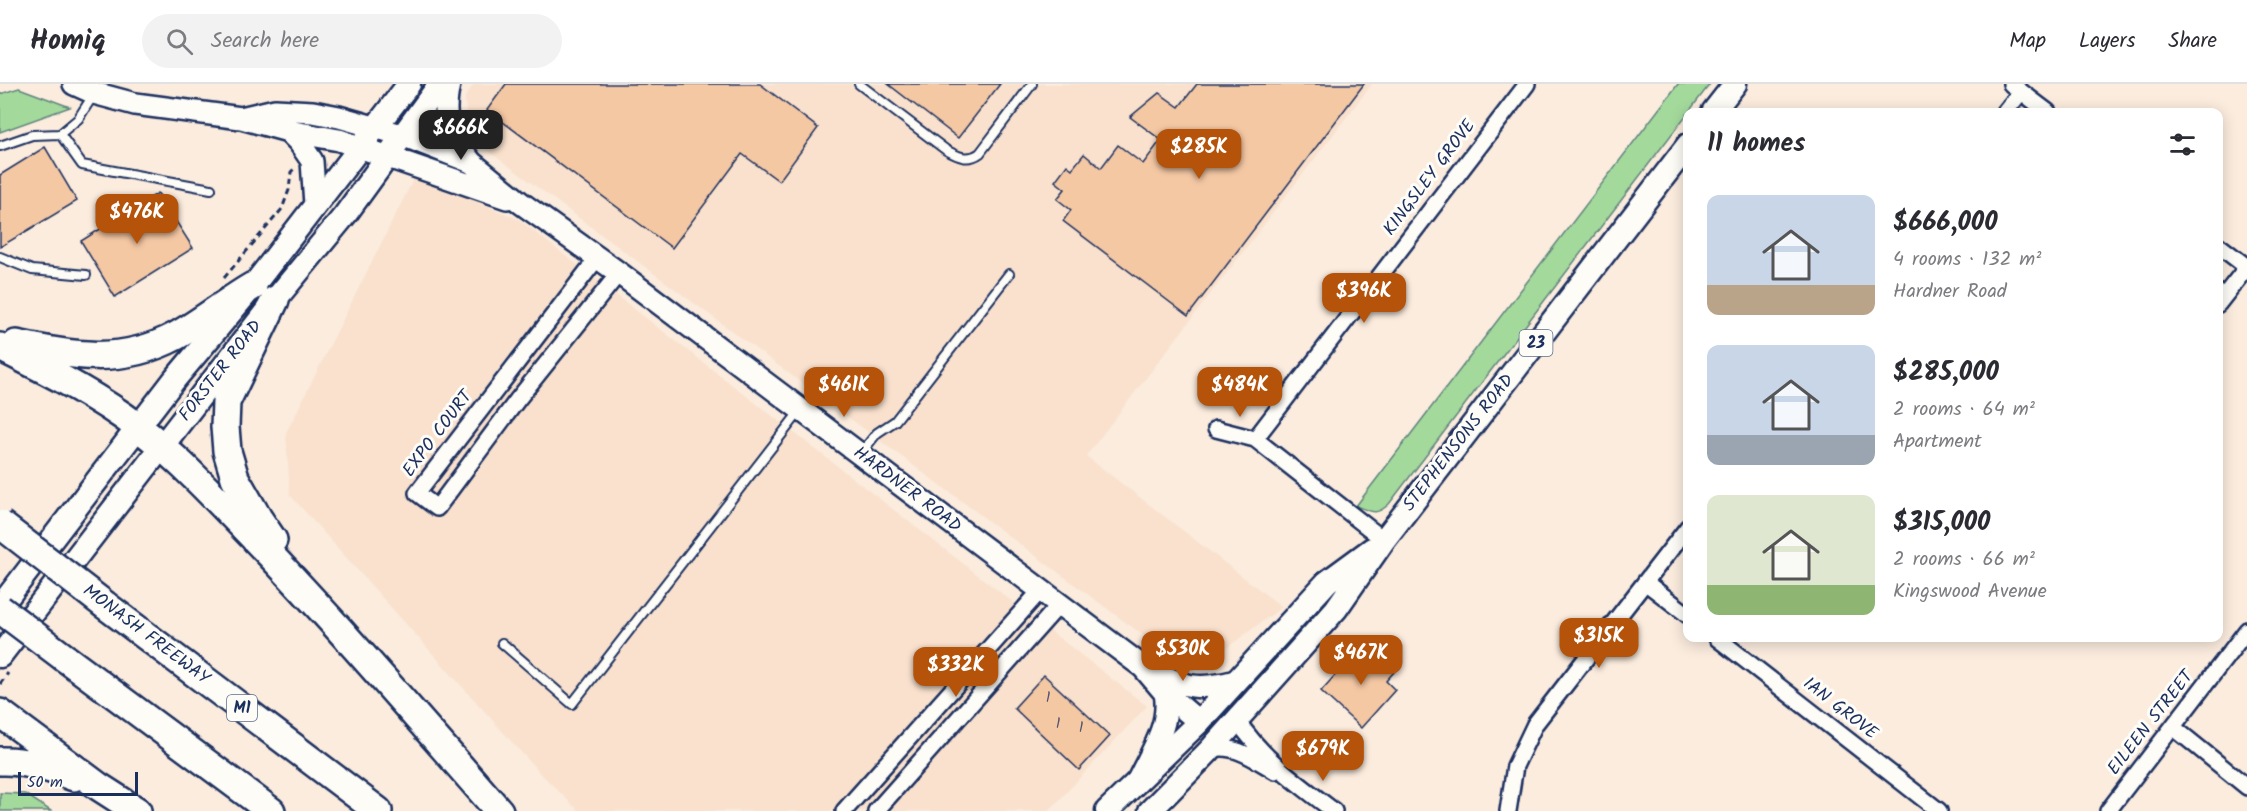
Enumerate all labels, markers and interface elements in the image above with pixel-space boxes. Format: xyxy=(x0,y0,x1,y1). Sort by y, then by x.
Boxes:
search box xyxy=(142,14,562,68)
text: Homiq xyxy=(30,19,106,64)
text: Search here xyxy=(211,24,319,59)
icon: search xyxy=(163,25,196,58)
text: Map xyxy=(2009,25,2046,58)
text: Layers xyxy=(2079,25,2135,58)
text: Share xyxy=(2168,25,2217,58)
pin: $666K xyxy=(419,110,503,161)
text: $666K xyxy=(433,113,489,145)
street label: KINGSLEY GROVE xyxy=(1376,113,1484,242)
text: 11 homes xyxy=(1707,123,1805,165)
icon: filters xyxy=(2166,128,2199,161)
pin: $285K xyxy=(1157,129,1241,180)
text: $285K xyxy=(1170,132,1228,164)
pin: $476K xyxy=(95,194,179,245)
text: $476K xyxy=(109,197,165,229)
text: $666,000 xyxy=(1893,202,1998,244)
icon: home xyxy=(1755,219,1827,291)
text: 4 rooms · 132 m² xyxy=(1893,244,2041,276)
pin: $396K xyxy=(1322,273,1406,324)
text: $396K xyxy=(1336,276,1392,308)
text: Hardner Road xyxy=(1893,276,2007,308)
street label: FORSTER ROAD xyxy=(172,314,270,428)
road number: 23 xyxy=(1520,330,1552,356)
text: $285,000 xyxy=(1893,352,1999,394)
pin: $461K xyxy=(802,367,886,418)
pin: $484K xyxy=(1198,367,1282,418)
street label: STEPHENSONS ROAD xyxy=(1396,368,1522,518)
icon: home xyxy=(1755,369,1827,441)
text: $461K xyxy=(818,370,870,402)
text: $484K xyxy=(1211,370,1269,402)
street label: EXPO COURT xyxy=(396,383,481,484)
text: 2 rooms · 64 m² xyxy=(1893,394,2035,426)
text: Apartment xyxy=(1893,426,1982,458)
street label: HARDNER ROAD xyxy=(846,439,968,541)
text: $315,000 xyxy=(1893,502,1990,544)
icon: home xyxy=(1755,519,1827,591)
text: 2 rooms · 66 m² xyxy=(1893,544,2035,576)
text: Kingswood Avenue xyxy=(1893,576,2047,608)
street label: MONASH FREEWAY xyxy=(76,577,217,693)
pin: $315K xyxy=(1557,618,1641,669)
text: $315K xyxy=(1574,621,1624,653)
pin: $530K xyxy=(1141,631,1225,682)
text: $530K xyxy=(1155,634,1211,666)
pin: $467K xyxy=(1319,635,1403,686)
text: $467K xyxy=(1333,638,1389,670)
pin: $332K xyxy=(914,647,998,698)
text: $332K xyxy=(927,650,985,682)
street label: EILEEN STREET xyxy=(2101,663,2202,782)
street label: IAN GROVE xyxy=(1796,670,1884,748)
house number: 1 xyxy=(1046,686,1051,710)
road number: M1 xyxy=(227,695,257,721)
house number: 1 xyxy=(1056,712,1061,736)
house number: 1 xyxy=(1079,716,1084,740)
pin: $679K xyxy=(1281,731,1365,782)
text: $679K xyxy=(1296,734,1350,766)
scale bar xyxy=(18,769,138,796)
text: 50 m xyxy=(27,770,63,795)

